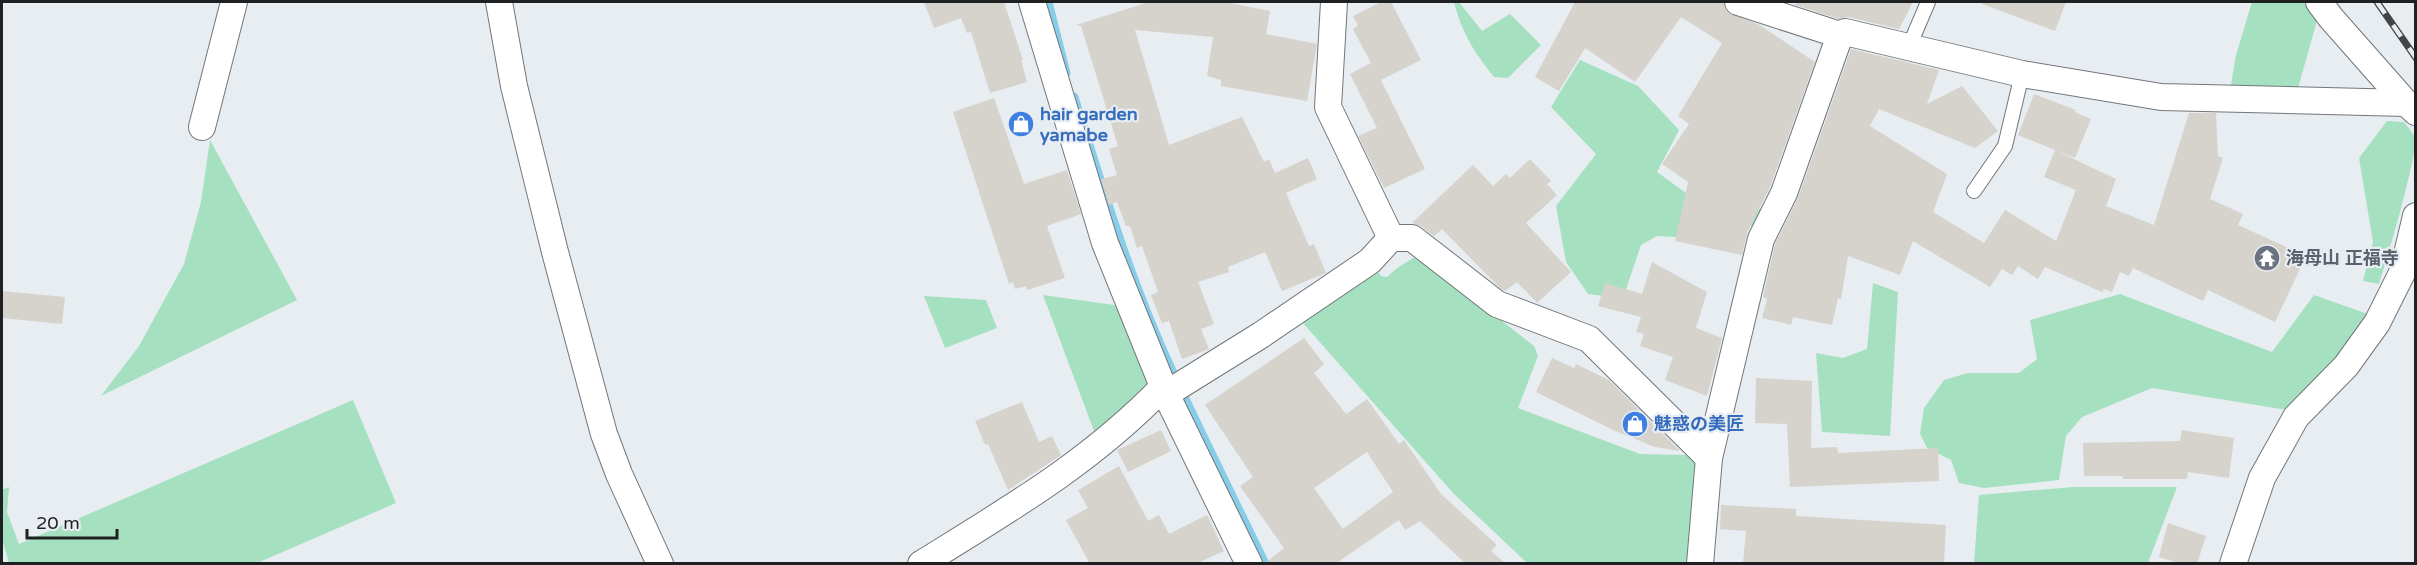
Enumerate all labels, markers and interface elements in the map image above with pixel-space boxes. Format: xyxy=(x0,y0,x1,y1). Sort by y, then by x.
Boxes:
place label: hair garden yamabe xyxy=(1040,103,1138,146)
shop icon: hair garden yamabe xyxy=(1006,109,1036,139)
temple icon: 海母山 正福寺 xyxy=(2252,243,2282,273)
place label: 海母山 正福寺 xyxy=(2286,247,2399,269)
shop icon: 魅惑の美匠 xyxy=(1620,409,1650,439)
place label: 魅惑の美匠 xyxy=(1654,413,1744,435)
scale bar xyxy=(27,502,117,540)
text: 20 m xyxy=(36,512,80,534)

